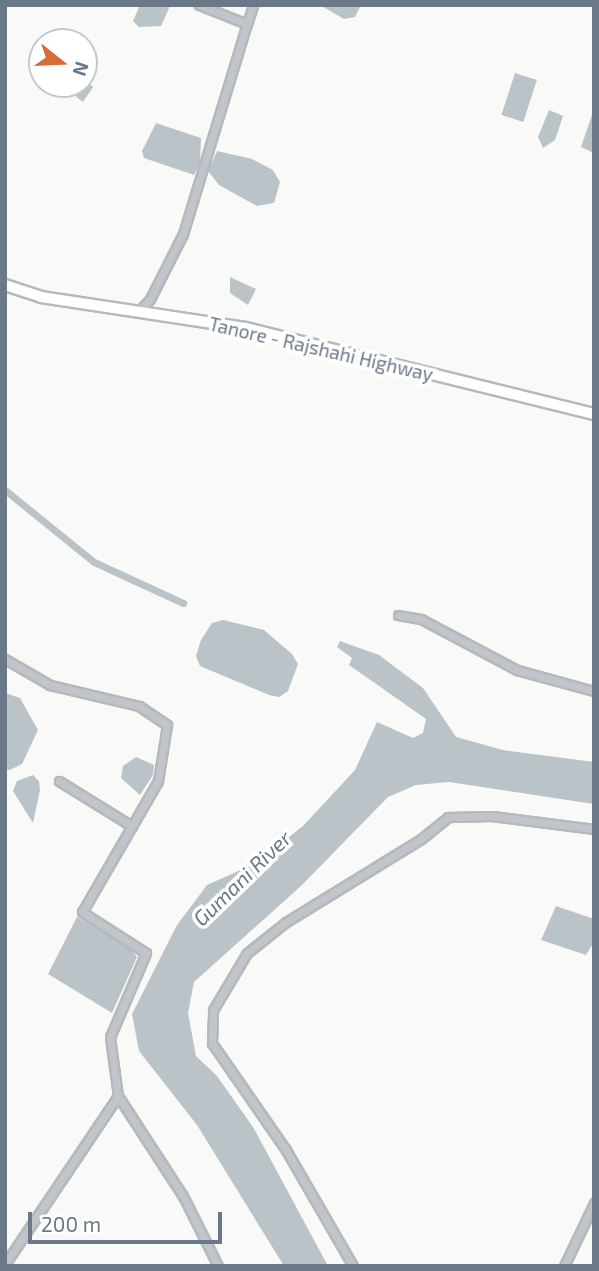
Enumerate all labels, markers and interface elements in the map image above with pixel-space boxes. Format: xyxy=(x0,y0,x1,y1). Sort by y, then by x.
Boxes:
north arrow xyxy=(28,28,98,98)
text: N xyxy=(68,59,95,79)
street label: Tanore - Rajshahi Highway xyxy=(207,312,435,386)
water label: Gumani River xyxy=(188,825,296,931)
scale bar xyxy=(32,1198,226,1242)
text: 200 m xyxy=(41,1211,101,1236)

